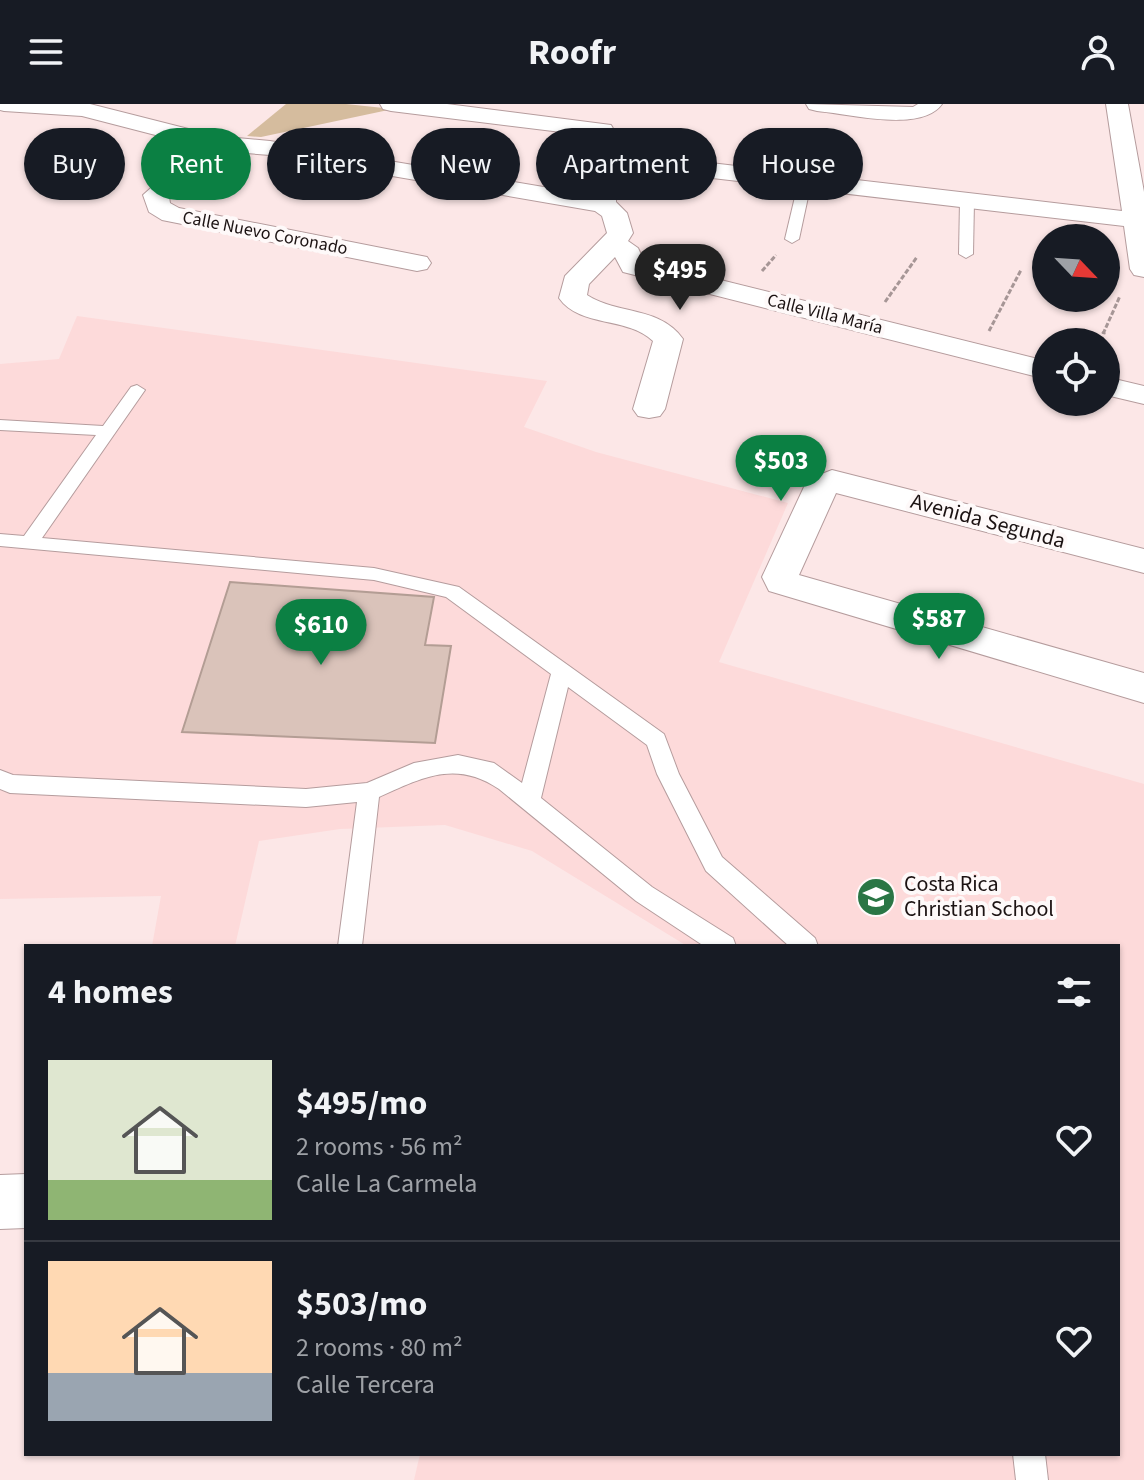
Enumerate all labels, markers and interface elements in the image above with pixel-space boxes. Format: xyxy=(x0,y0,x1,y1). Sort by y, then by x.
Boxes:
text: Roofr xyxy=(528,27,616,78)
icon: menu xyxy=(24,30,68,74)
icon: person xyxy=(1076,30,1120,74)
chip: Buy xyxy=(24,128,125,200)
chip: Rent xyxy=(141,128,251,200)
chip: Filters xyxy=(267,128,395,200)
chip: New xyxy=(411,128,520,200)
chip: Apartment xyxy=(536,128,717,200)
chip: House xyxy=(733,128,863,200)
street label: Calle Nuevo Coronado xyxy=(180,205,350,261)
north arrow xyxy=(1032,224,1120,312)
map controls xyxy=(1032,224,1120,416)
pin: $495 xyxy=(633,244,727,312)
text: $495 xyxy=(653,251,707,288)
street label: Calle Villa María xyxy=(764,288,886,340)
button: locate xyxy=(1032,328,1120,416)
pin: $503 xyxy=(734,435,828,503)
text: $503 xyxy=(754,442,808,479)
street label: Avenida Segunda xyxy=(907,485,1069,557)
pin: $587 xyxy=(892,593,986,661)
pin: $610 xyxy=(274,599,368,667)
text: $587 xyxy=(912,600,966,637)
text: $610 xyxy=(294,606,348,643)
place label: Costa Rica Christian School xyxy=(904,868,1054,925)
school or university icon: Costa Rica Christian School xyxy=(855,876,897,918)
text: 4 homes xyxy=(48,968,173,1017)
icon: filters xyxy=(1052,970,1096,1014)
text: $495/mo xyxy=(296,1079,427,1128)
icon: home xyxy=(112,1092,208,1188)
icon: heart xyxy=(1052,1118,1096,1162)
text: 2 rooms · 56 m² xyxy=(296,1128,463,1165)
text: Calle La Carmela xyxy=(296,1165,477,1202)
text: $503/mo xyxy=(296,1280,427,1329)
icon: home xyxy=(112,1293,208,1389)
icon: heart xyxy=(1052,1319,1096,1363)
text: 2 rooms · 80 m² xyxy=(296,1329,463,1366)
text: Calle Tercera xyxy=(296,1366,435,1403)

